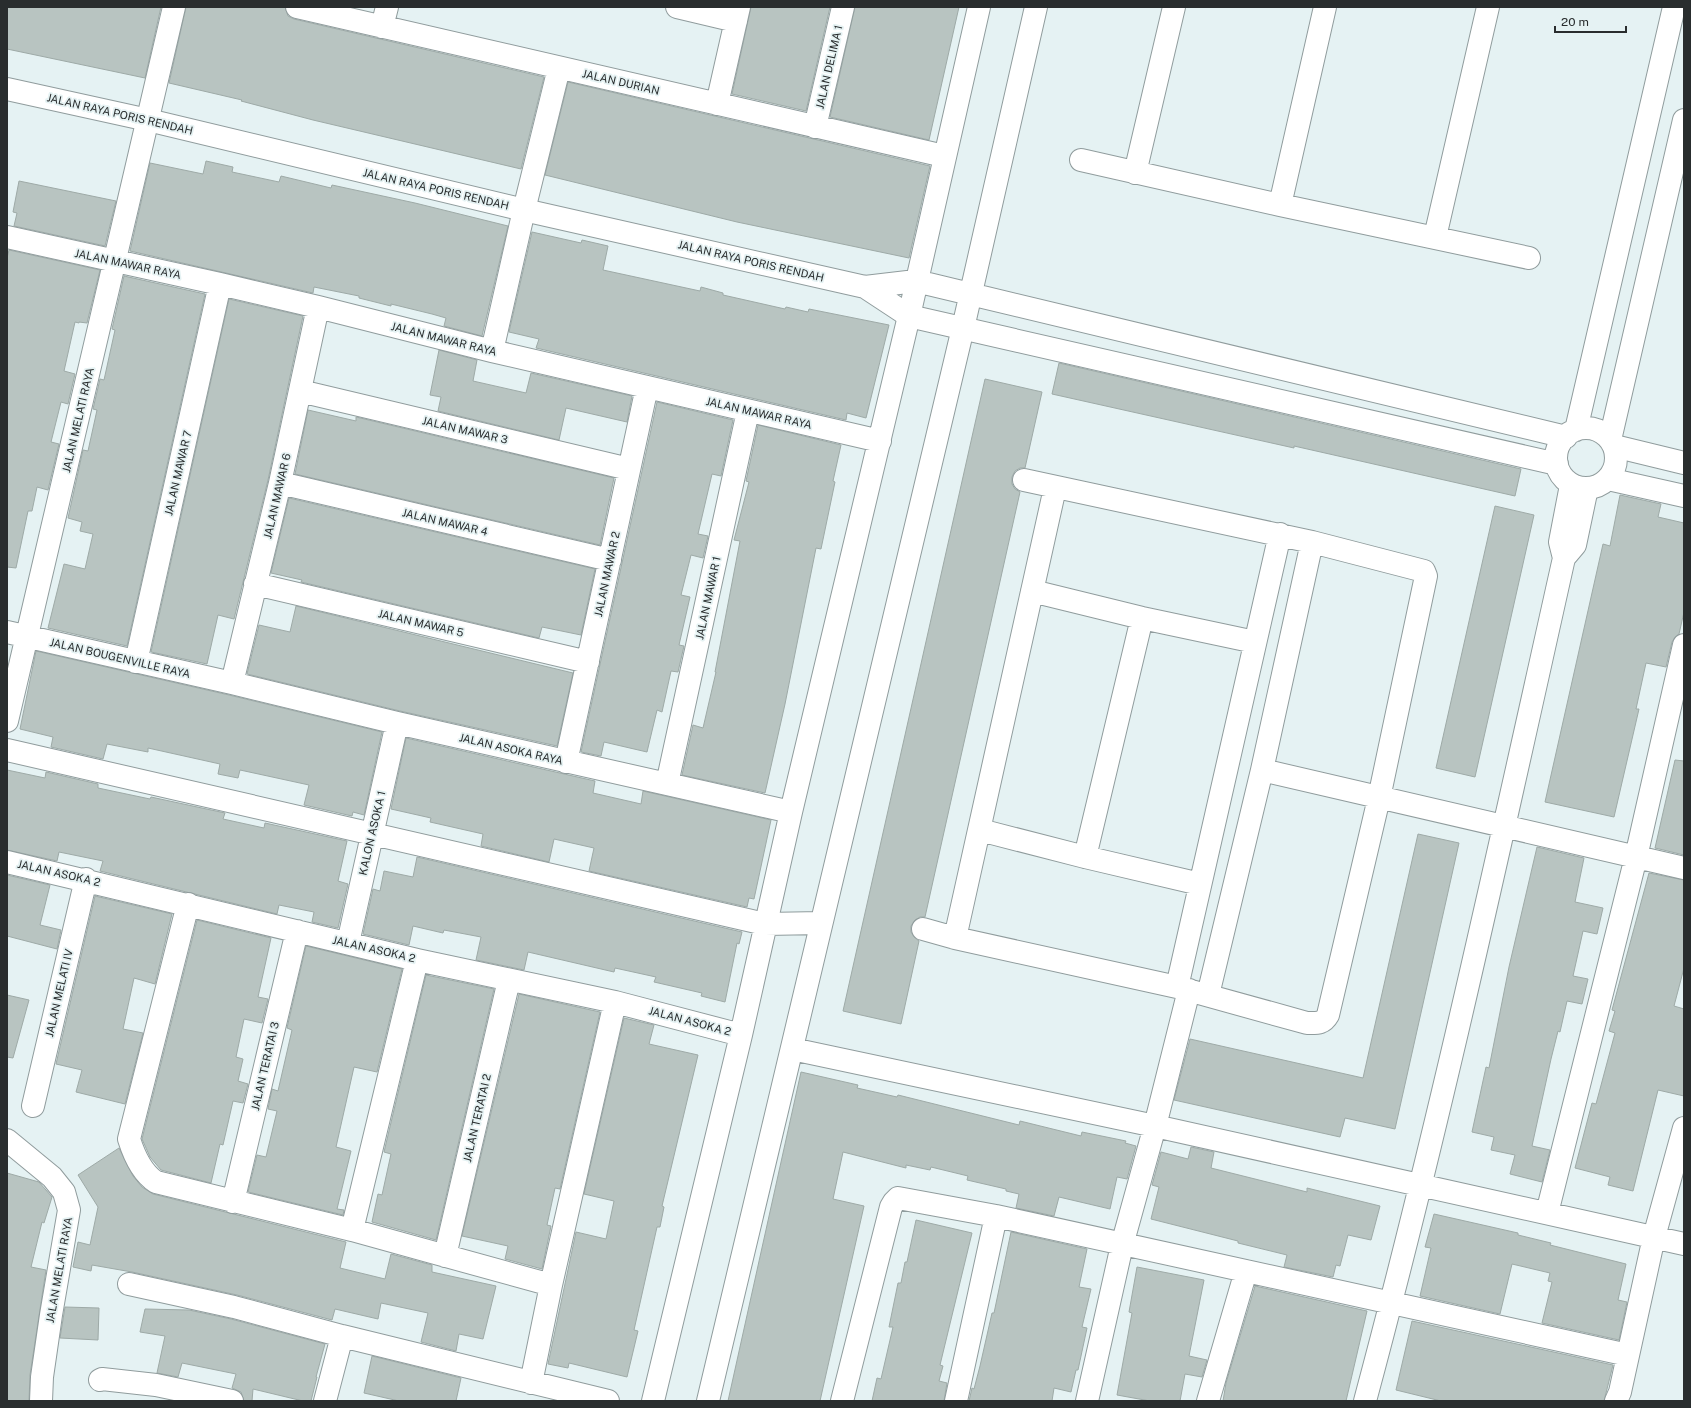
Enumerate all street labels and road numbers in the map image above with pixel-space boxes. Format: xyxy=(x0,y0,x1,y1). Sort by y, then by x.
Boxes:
street label: JALAN DELIMA 1 xyxy=(814,24,844,110)
street label: JALAN DURIAN xyxy=(581,67,661,97)
street label: JALAN RAYA PORIS RENDAH xyxy=(46,91,194,137)
street label: JALAN RAYA PORIS RENDAH xyxy=(362,166,510,212)
street label: JALAN RAYA PORIS RENDAH xyxy=(677,238,825,284)
street label: JALAN MAWAR RAYA xyxy=(74,247,183,281)
street label: JALAN MAWAR RAYA xyxy=(390,320,498,358)
street label: JALAN MELATI RAYA xyxy=(60,366,96,474)
street label: JALAN MAWAR RAYA xyxy=(705,395,813,431)
street label: JALAN MAWAR 3 xyxy=(421,414,509,446)
street label: JALAN MAWAR 7 xyxy=(162,429,194,517)
street label: JALAN MAWAR 6 xyxy=(261,452,293,540)
street label: JALAN MAWAR 4 xyxy=(401,506,489,538)
street label: JALAN MAWAR 2 xyxy=(592,530,622,618)
street label: JALAN MAWAR 1 xyxy=(693,555,723,641)
street label: JALAN MAWAR 5 xyxy=(377,607,465,639)
street label: JALAN BOUGENVILLE RAYA xyxy=(48,636,192,680)
street label: JALAN ASOKA RAYA xyxy=(458,731,564,767)
street label: KALON ASOKA 1 xyxy=(356,790,388,876)
street label: JALAN ASOKA 2 xyxy=(16,858,102,888)
street label: JALAN ASOKA 2 xyxy=(331,934,417,964)
street label: JALAN MELATI IV xyxy=(43,947,75,1038)
street label: JALAN ASOKA 2 xyxy=(648,1004,733,1038)
street label: JALAN TERATAI 3 xyxy=(249,1020,281,1112)
street label: JALAN TERATAI 2 xyxy=(461,1072,493,1163)
street label: JALAN MELATI RAYA xyxy=(44,1216,74,1324)

